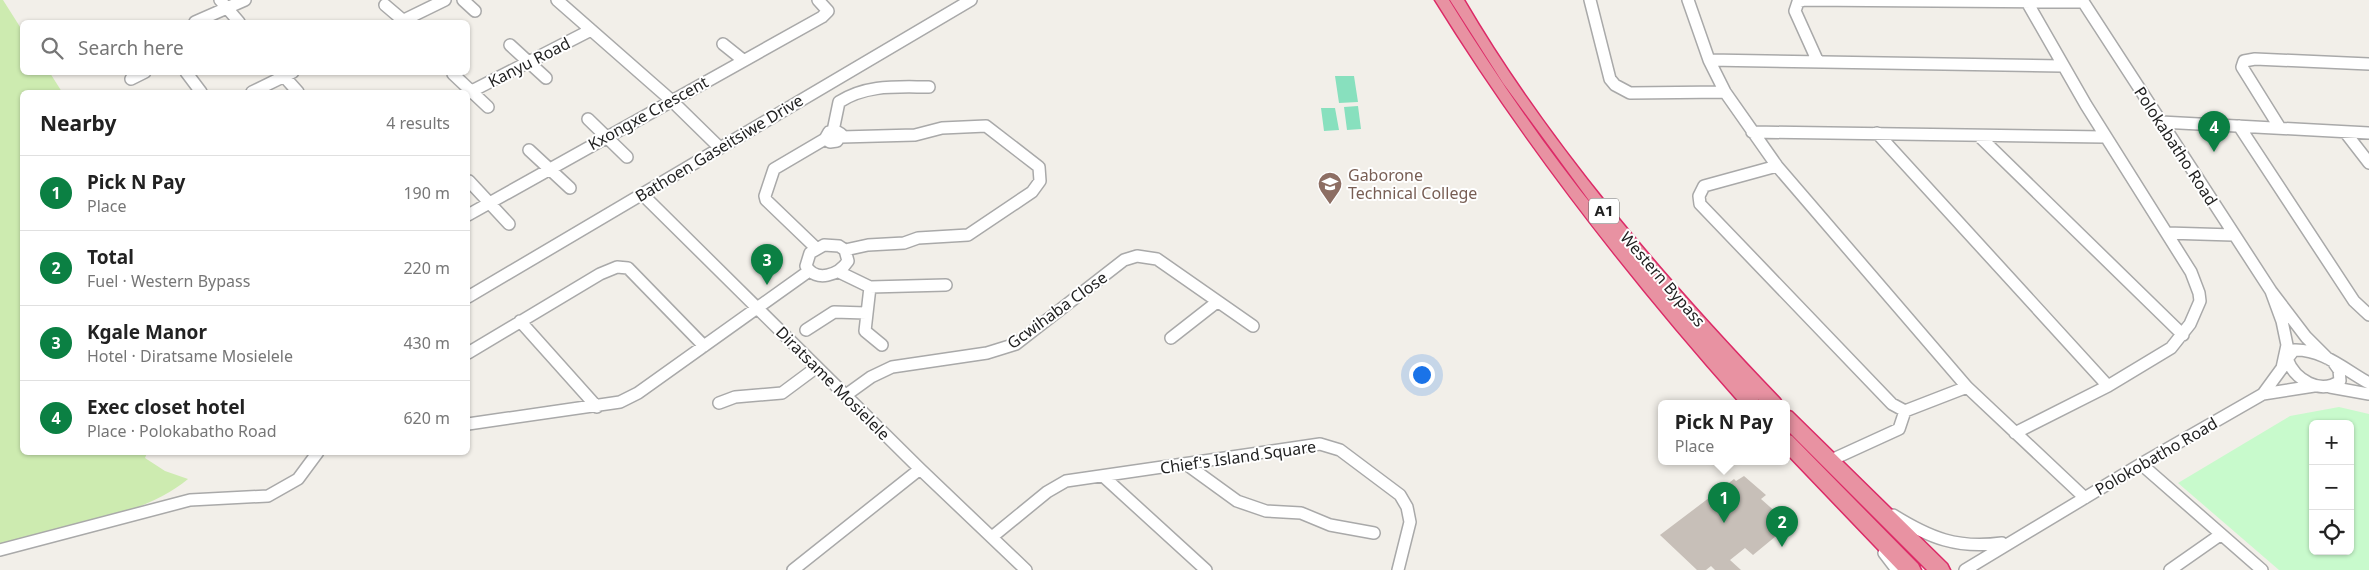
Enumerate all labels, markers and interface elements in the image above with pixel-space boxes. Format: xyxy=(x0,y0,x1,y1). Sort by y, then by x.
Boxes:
search box xyxy=(20,20,470,75)
street label: Kanyu Road xyxy=(484,32,574,92)
icon: search xyxy=(38,34,66,62)
text: Search here xyxy=(78,35,184,61)
street label: Kxongxe Crescent xyxy=(584,71,712,155)
street label: Polokabatho Road xyxy=(2129,82,2223,210)
street label: Bathoen Gaseitsiwe Drive xyxy=(631,89,807,207)
text: Nearby xyxy=(40,109,116,137)
pin: 4 xyxy=(2198,111,2230,152)
text: 4 results xyxy=(386,112,450,134)
place label: Gaborone Technical College xyxy=(1348,164,1477,204)
text: Pick N Pay xyxy=(87,169,185,195)
school or university icon: Gaborone Technical College xyxy=(1317,171,1343,205)
text: 1 xyxy=(51,182,61,204)
text: 190 m xyxy=(403,182,450,204)
text: Place xyxy=(87,195,127,217)
road number: A1 xyxy=(1589,198,1619,224)
street label: Western Bypass xyxy=(1616,227,1710,331)
text: Total xyxy=(87,244,134,270)
pin: 3 xyxy=(751,244,783,285)
text: 2 xyxy=(51,257,61,279)
text: 220 m xyxy=(403,257,450,279)
street label: Gcwihaba Close xyxy=(1003,266,1111,354)
text: Fuel · Western Bypass xyxy=(87,270,250,292)
text: Kgale Manor xyxy=(87,319,207,345)
street label: Diratsame Mosielele xyxy=(771,321,895,445)
text: 3 xyxy=(51,332,61,354)
text: 430 m xyxy=(403,332,450,354)
text: Hotel · Diratsame Mosielele xyxy=(87,345,293,367)
your location xyxy=(1409,362,1435,388)
text: Exec closet hotel xyxy=(87,394,245,420)
popup xyxy=(1658,400,1790,465)
text: 4 xyxy=(51,407,61,429)
text: 620 m xyxy=(403,407,450,429)
text: Pick N Pay xyxy=(1675,409,1773,435)
street label: Polokobatho Road xyxy=(2091,412,2221,500)
text: Place · Polokabatho Road xyxy=(87,420,277,442)
map controls xyxy=(2309,420,2354,555)
button: + xyxy=(2309,420,2354,465)
street label: Chief's Island Square xyxy=(1159,435,1317,479)
text: Place xyxy=(1675,435,1714,457)
button: − xyxy=(2309,465,2354,510)
pin: 1 xyxy=(1708,482,1740,523)
pin: 2 xyxy=(1766,506,1798,547)
button: locate xyxy=(2309,510,2354,555)

